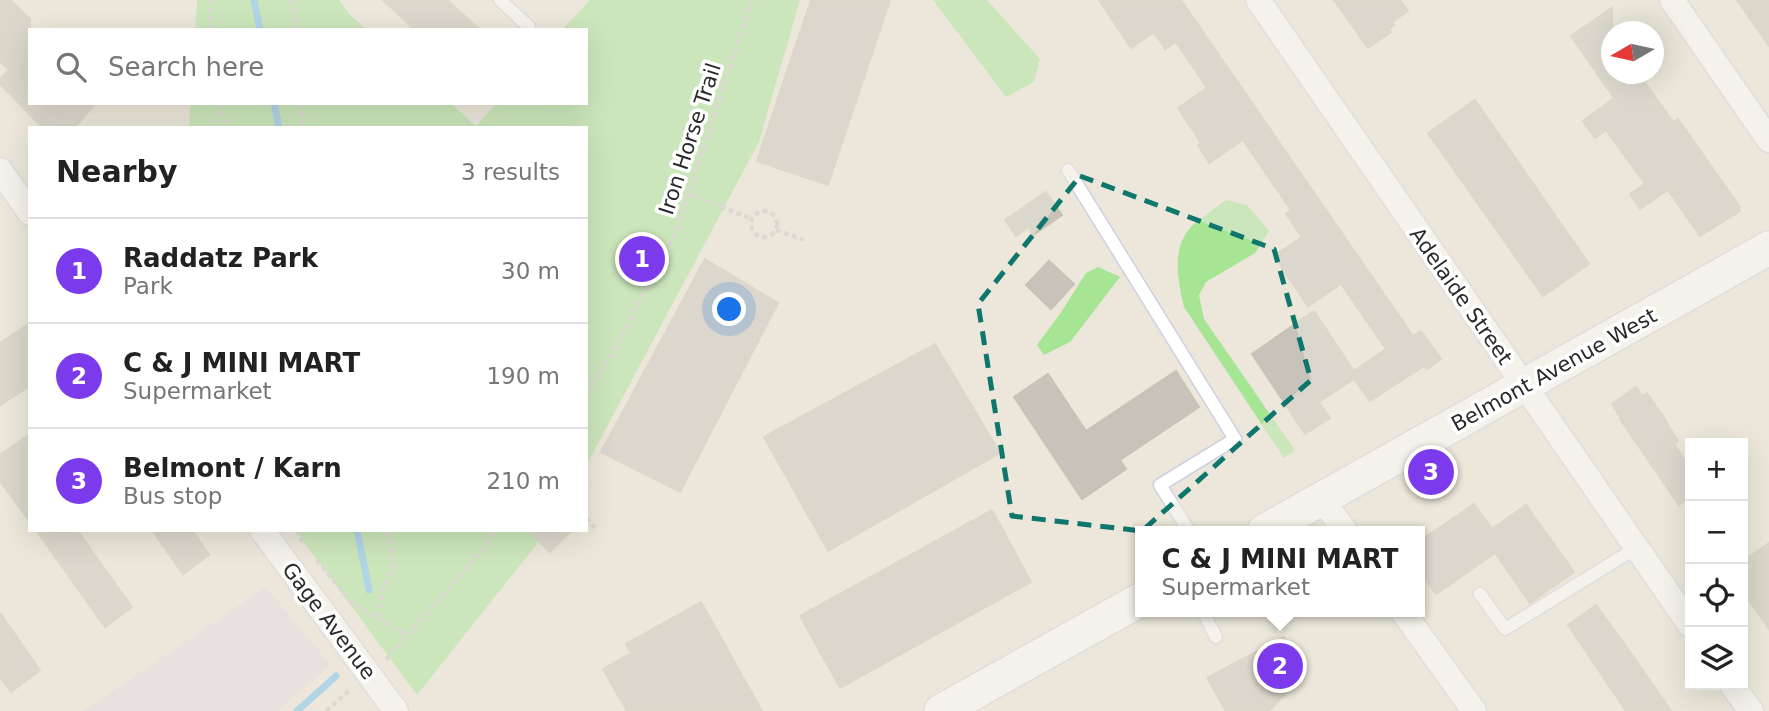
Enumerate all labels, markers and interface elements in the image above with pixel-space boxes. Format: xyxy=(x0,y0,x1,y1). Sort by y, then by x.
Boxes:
north arrow xyxy=(1601,21,1664,84)
search box xyxy=(28,28,588,105)
icon: search xyxy=(52,48,90,86)
text: Search here xyxy=(108,52,264,82)
street label: Iron Horse Trail xyxy=(654,60,726,218)
text: Nearby xyxy=(56,154,178,189)
text: 3 results xyxy=(461,159,560,185)
street label: Adelaide Street xyxy=(1405,223,1517,369)
pin: 1 xyxy=(619,233,665,285)
text: Raddatz Park xyxy=(123,243,318,273)
text: 1 xyxy=(71,258,87,284)
text: 30 m xyxy=(501,258,560,284)
text: Park xyxy=(123,273,173,299)
your location xyxy=(712,292,746,326)
street label: Belmont Avenue West xyxy=(1447,304,1661,436)
text: C & J MINI MART xyxy=(123,348,360,378)
text: 2 xyxy=(71,363,87,389)
text: 190 m xyxy=(486,363,560,389)
text: Supermarket xyxy=(123,378,272,404)
map controls xyxy=(1685,438,1748,690)
button: + xyxy=(1685,438,1748,501)
pin: 3 xyxy=(1408,446,1454,498)
text: Belmont / Karn xyxy=(123,453,342,483)
text: 3 xyxy=(71,468,87,494)
text: 210 m xyxy=(486,468,560,494)
text: Bus stop xyxy=(123,483,222,509)
button: − xyxy=(1685,501,1748,564)
popup xyxy=(1135,526,1425,617)
text: C & J MINI MART xyxy=(1161,544,1399,574)
street label: Gage Avenue xyxy=(277,558,381,684)
button: locate xyxy=(1685,564,1748,627)
text: Supermarket xyxy=(1161,574,1310,600)
button: layers xyxy=(1685,627,1748,690)
pin: 2 xyxy=(1257,640,1303,692)

